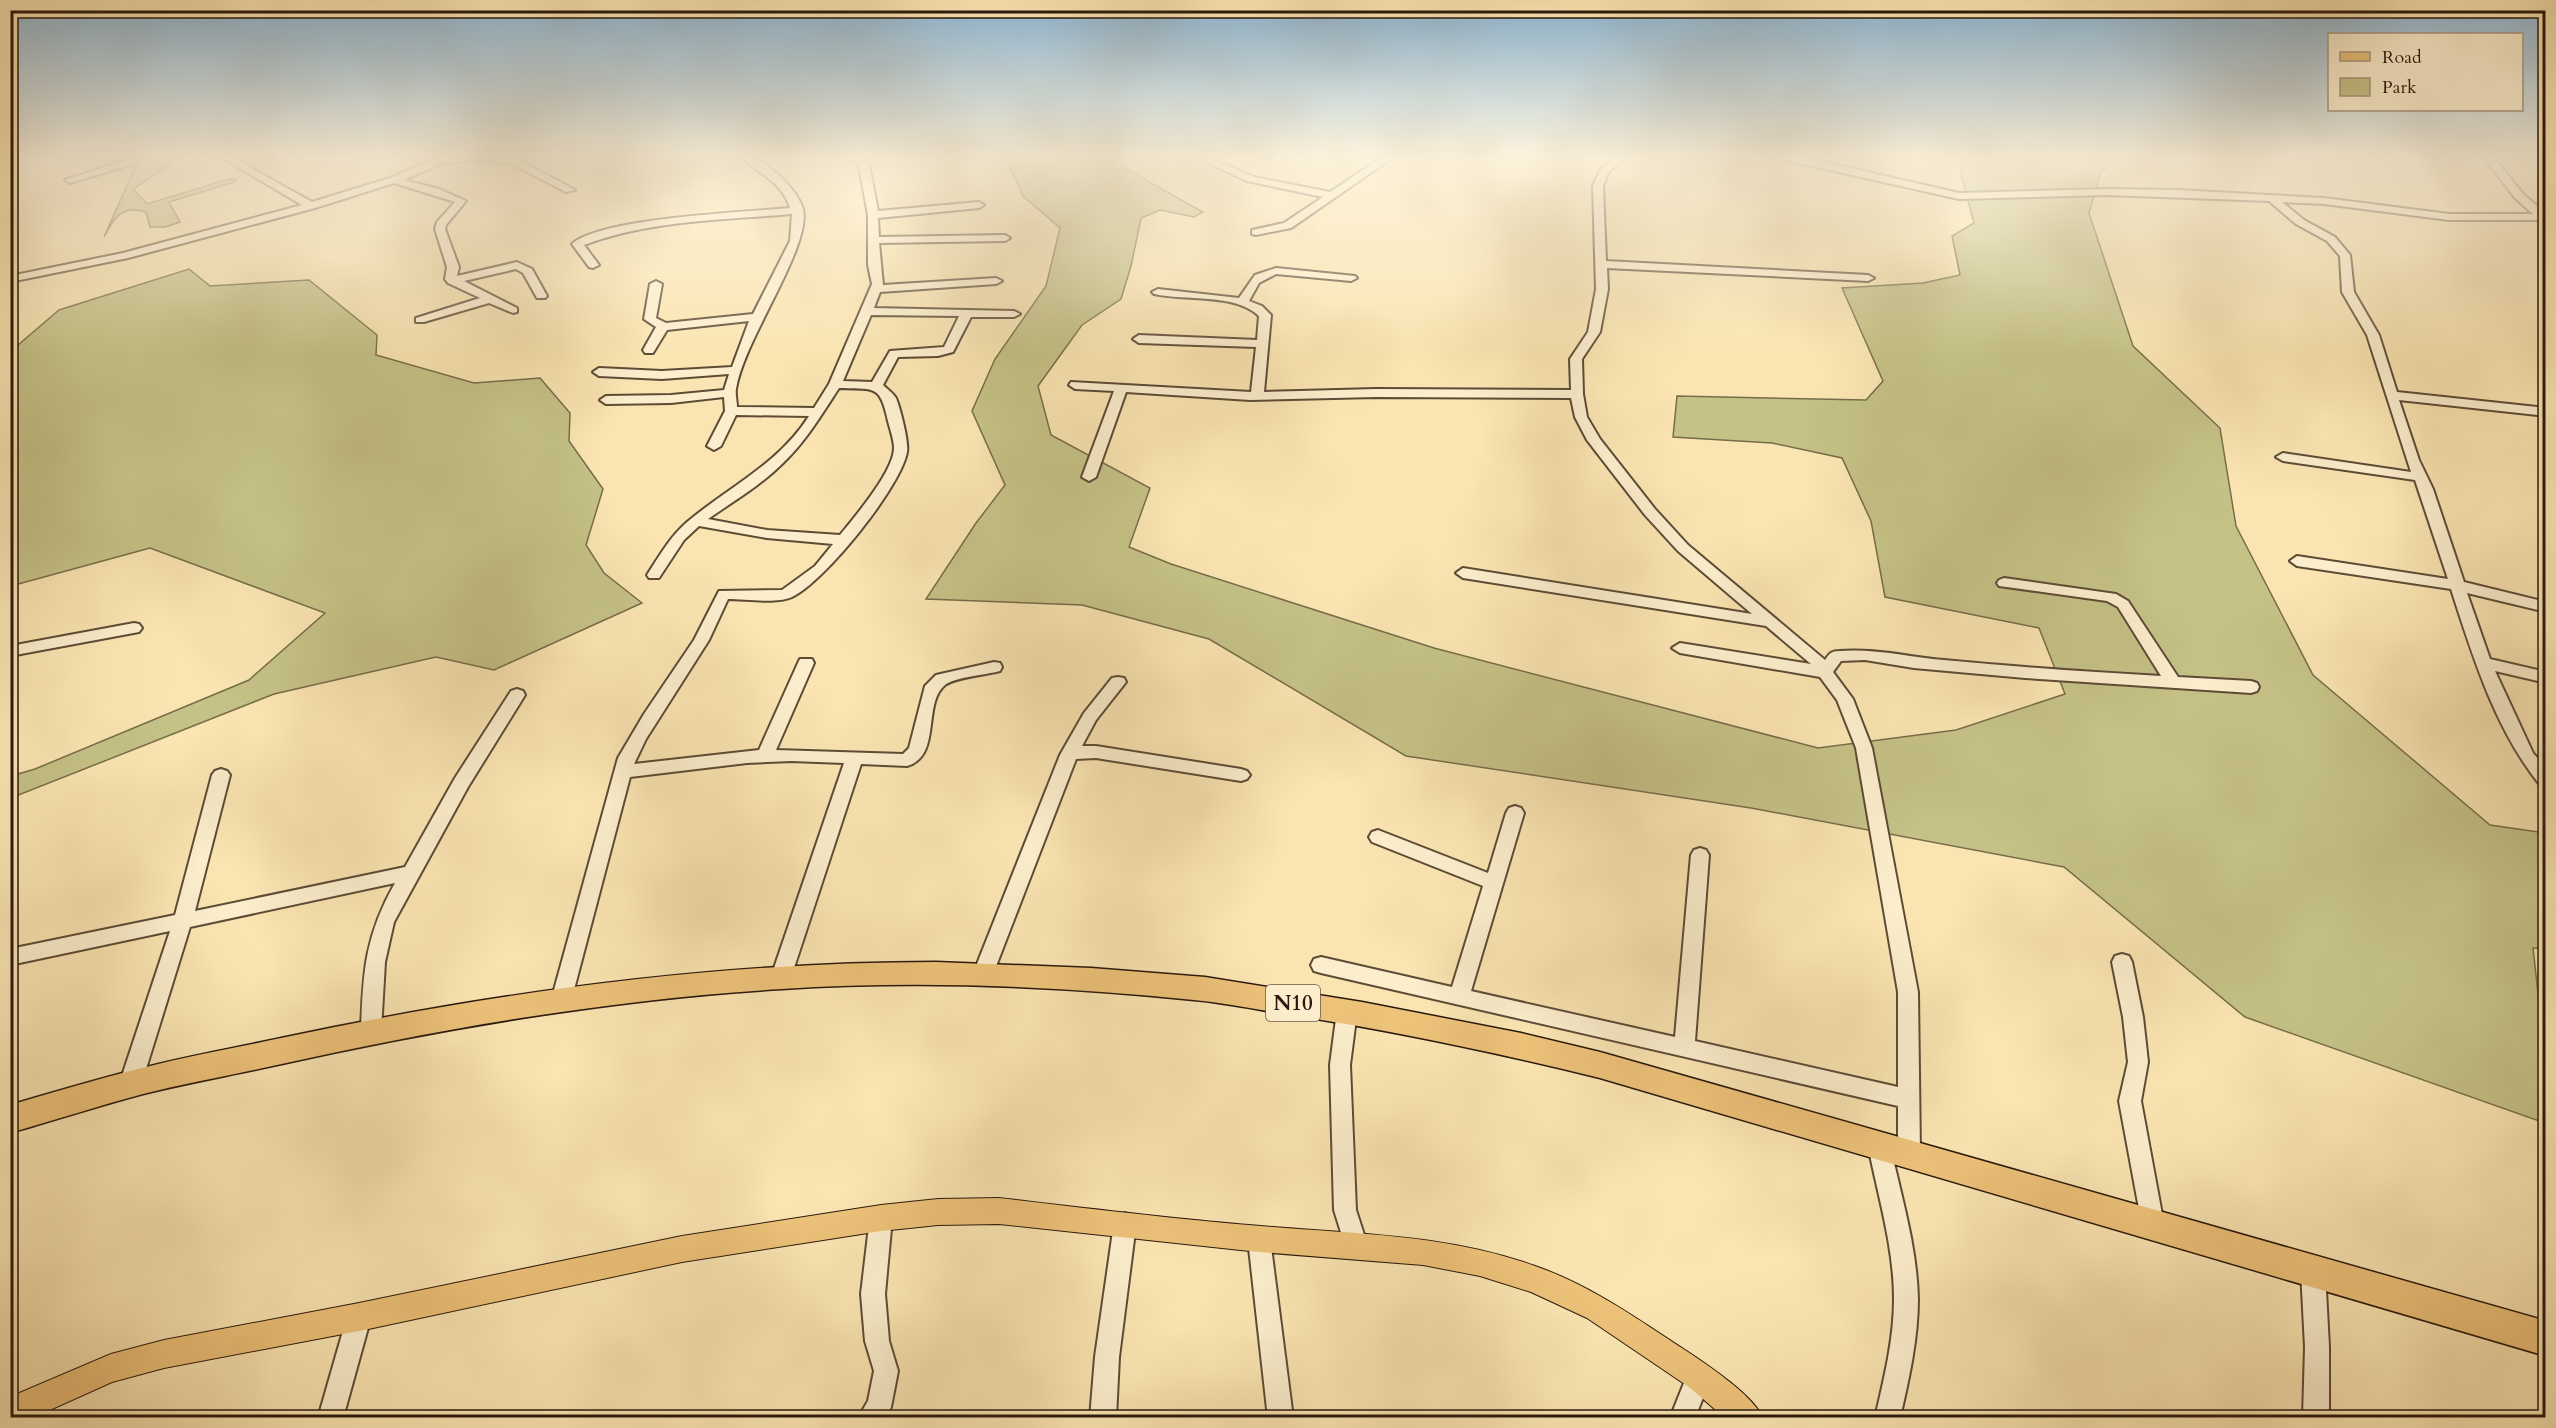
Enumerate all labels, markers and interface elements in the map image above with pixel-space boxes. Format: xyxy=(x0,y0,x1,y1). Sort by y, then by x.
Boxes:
legend xyxy=(2328,33,2523,111)
text: Road xyxy=(2382,45,2422,70)
text: Park xyxy=(2382,75,2417,100)
road number: N10 xyxy=(1266,985,1320,1021)

